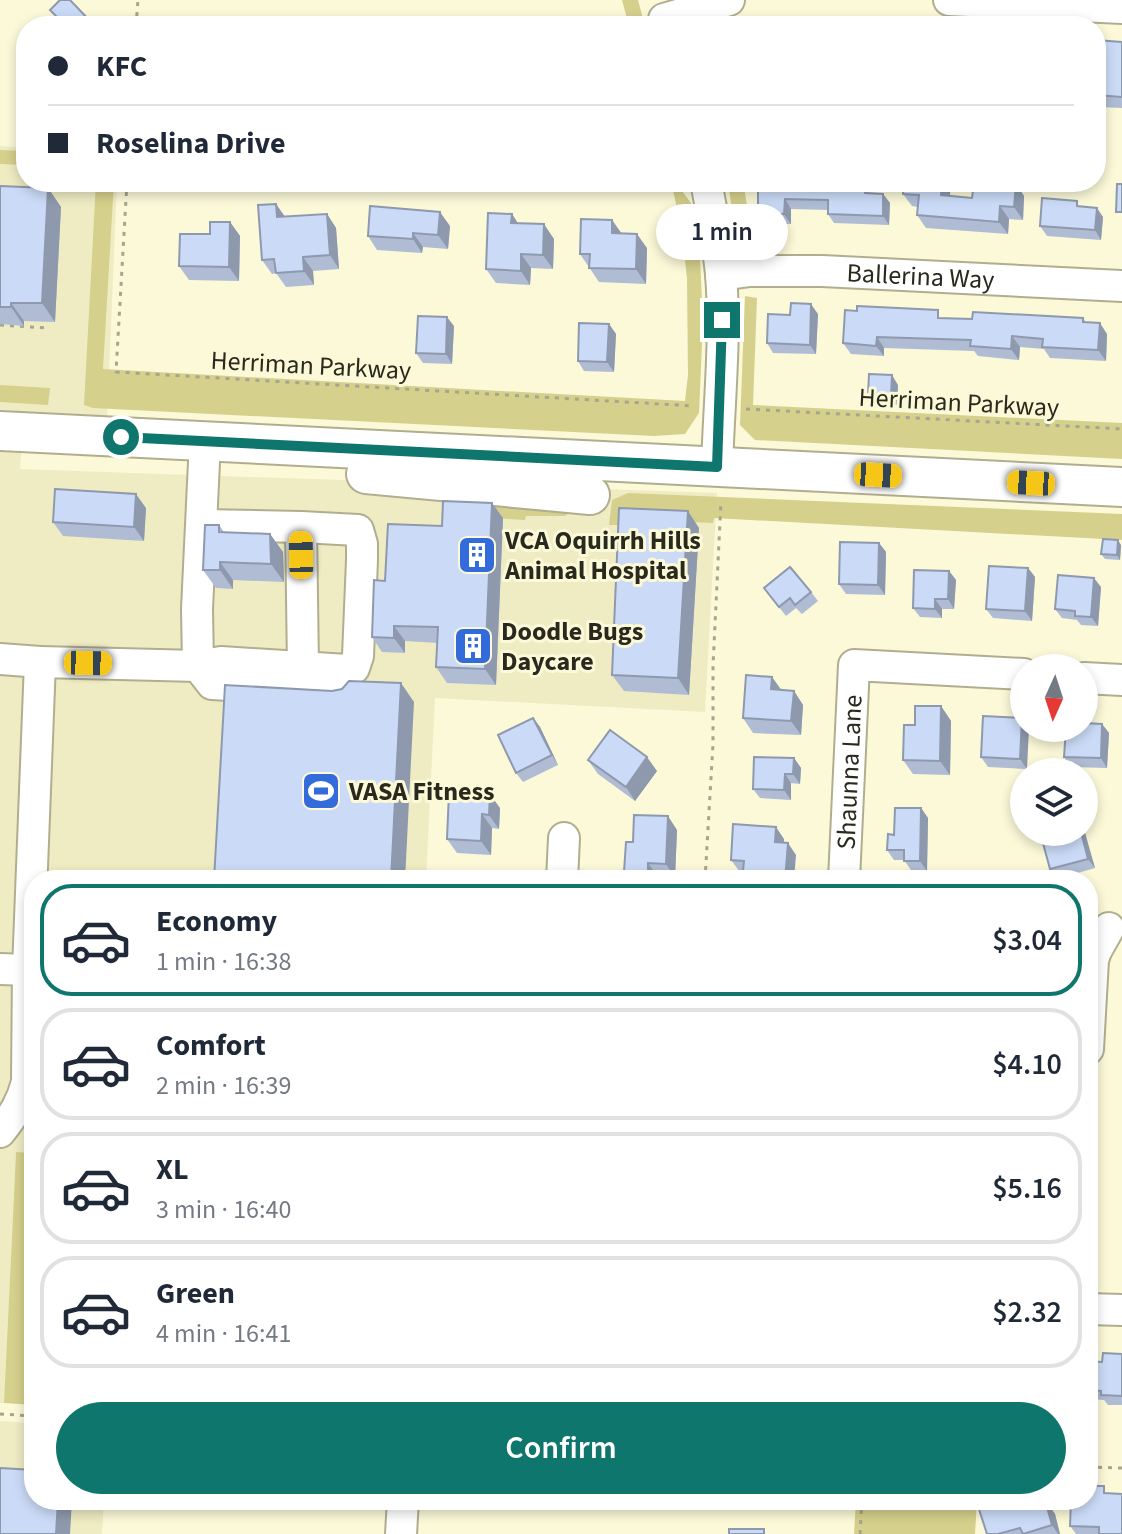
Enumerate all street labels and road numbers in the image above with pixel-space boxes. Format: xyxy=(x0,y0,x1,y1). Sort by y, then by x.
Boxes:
street label: Ballerina Way xyxy=(846,254,995,299)
street label: Herriman Parkway xyxy=(210,342,412,389)
street label: Herriman Parkway xyxy=(858,379,1060,426)
street label: Shaunna Lane xyxy=(827,694,872,850)

